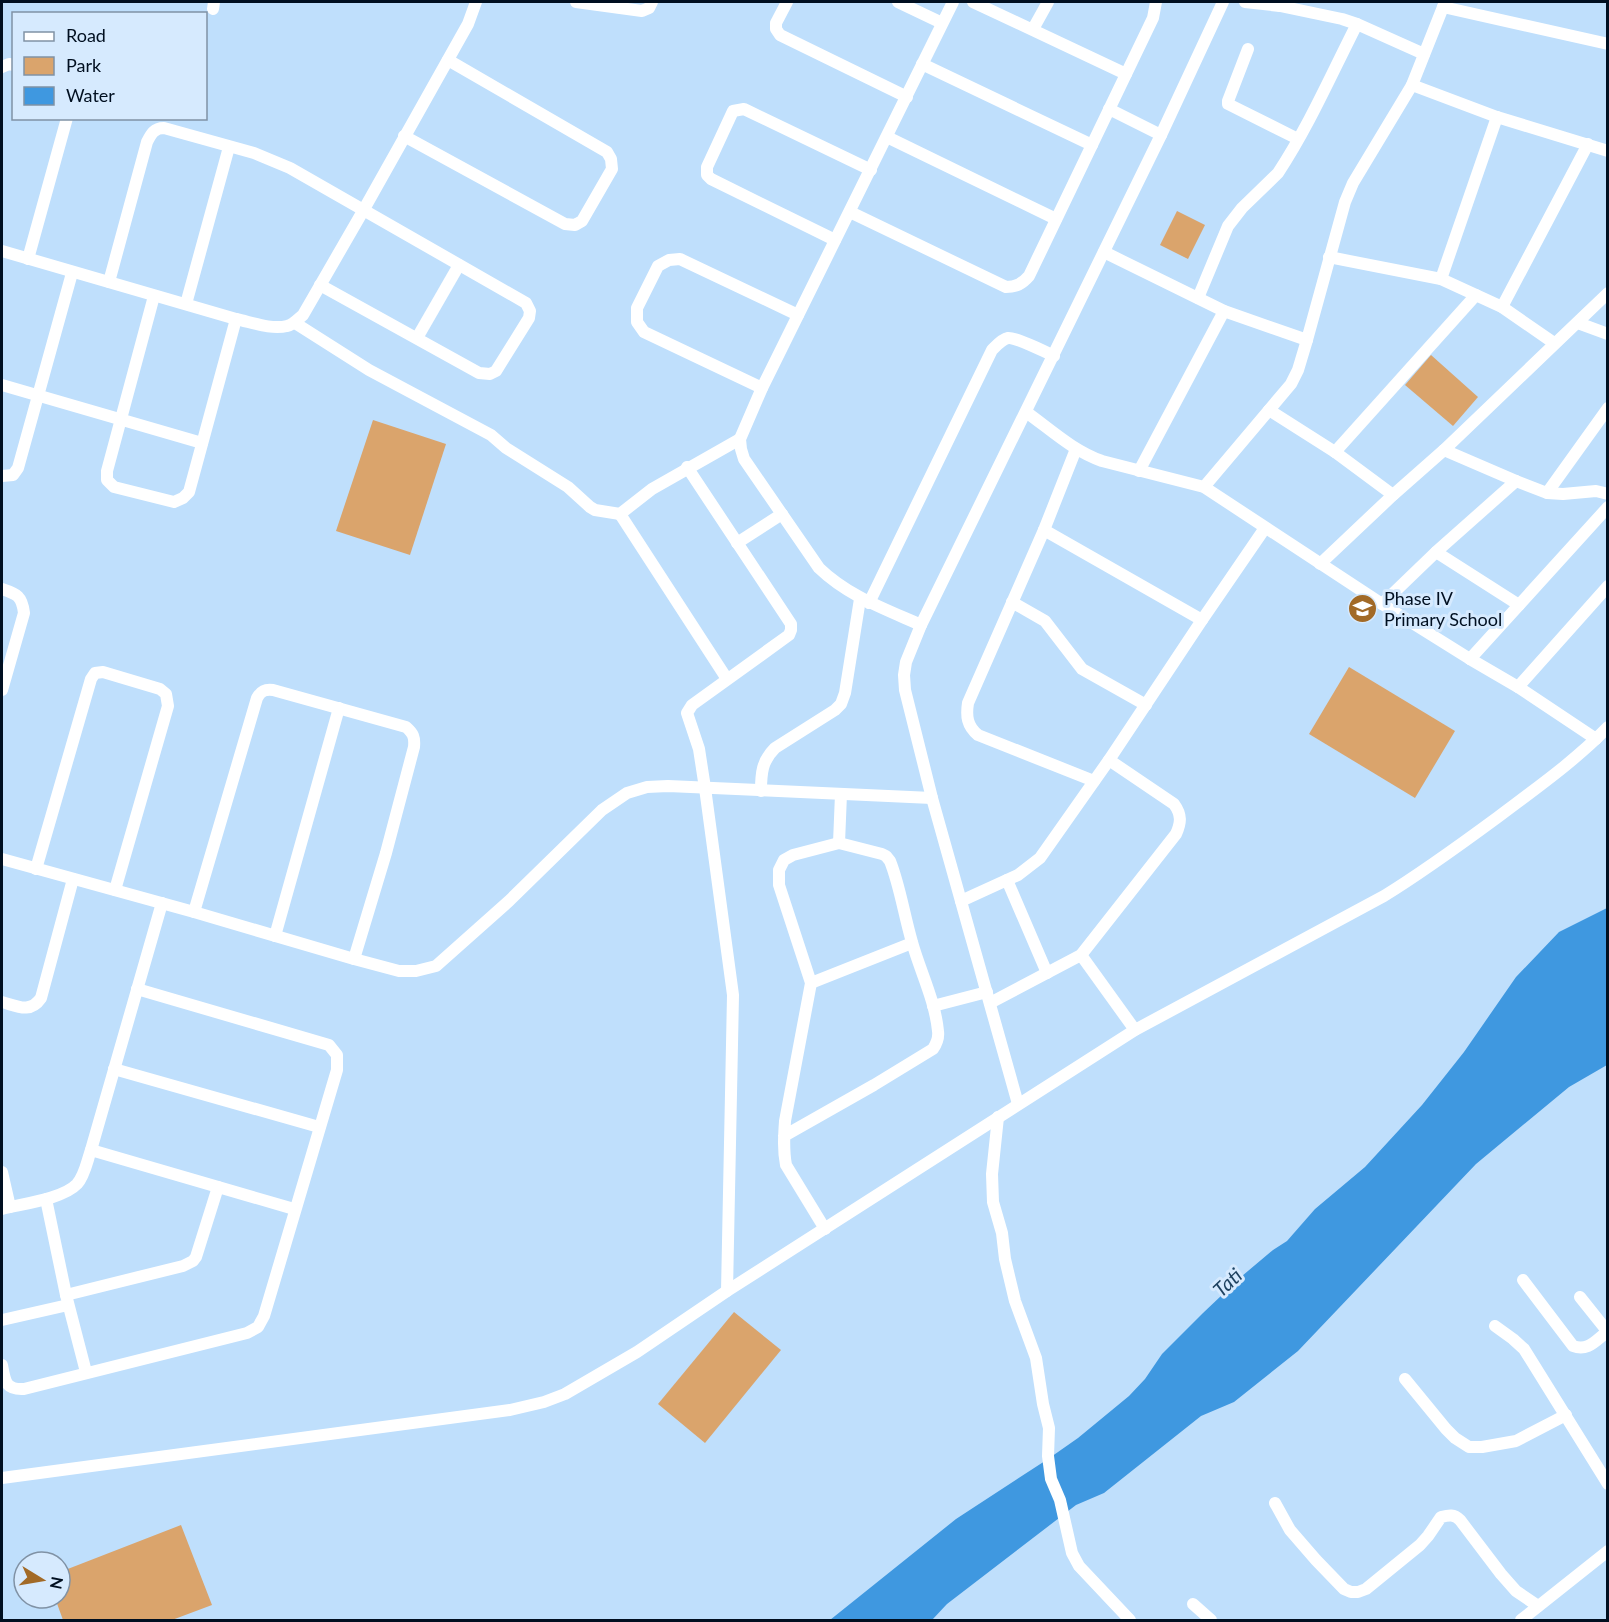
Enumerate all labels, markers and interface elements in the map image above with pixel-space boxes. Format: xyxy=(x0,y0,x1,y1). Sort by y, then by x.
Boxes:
legend xyxy=(12,12,207,120)
text: Road xyxy=(66,24,106,46)
text: Park xyxy=(66,54,102,76)
text: Water xyxy=(66,84,115,106)
place label: Phase IV Primary School xyxy=(1384,587,1502,630)
school or university icon: Phase IV Primary School xyxy=(1347,592,1379,624)
water label: Tati xyxy=(1208,1262,1247,1301)
north arrow xyxy=(12,1550,72,1610)
text: N xyxy=(47,1575,68,1591)

